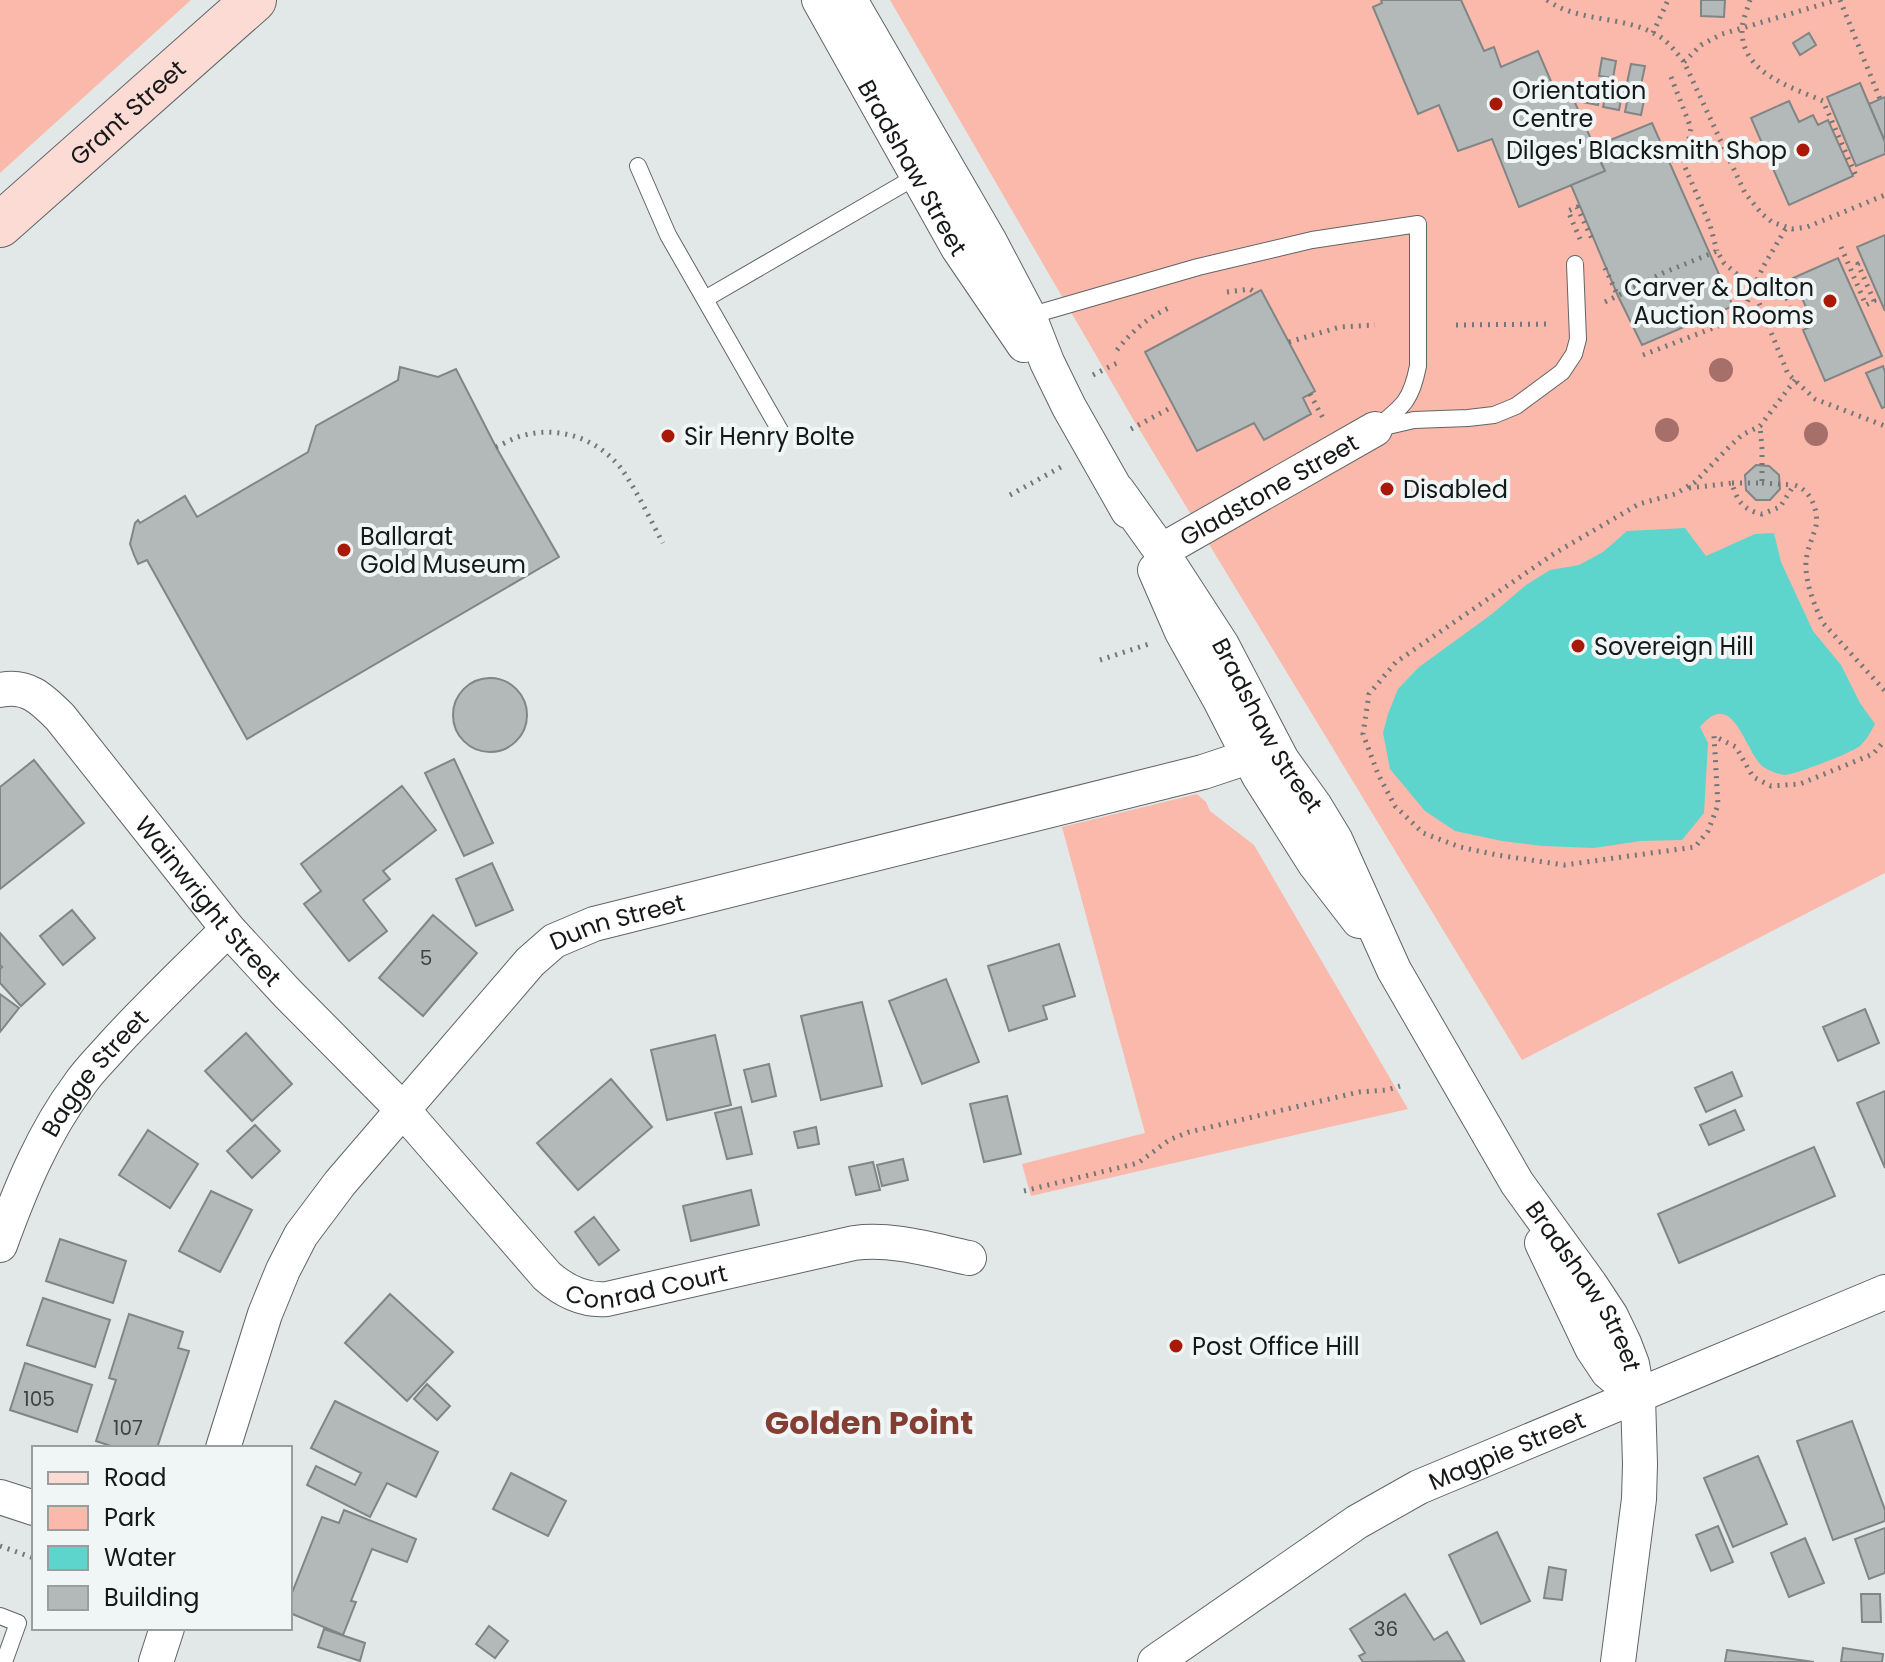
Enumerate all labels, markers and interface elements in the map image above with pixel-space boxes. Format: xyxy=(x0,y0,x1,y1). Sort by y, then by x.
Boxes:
street label: Grant Street xyxy=(62,52,192,173)
street label: Bradshaw Street xyxy=(850,74,975,262)
place label: Orientation Centre xyxy=(1512,74,1646,135)
marker: Orientation Centre xyxy=(1487,95,1505,113)
place label: Dilges' Blacksmith Shop xyxy=(1506,134,1787,167)
marker: Dilges' Blacksmith Shop xyxy=(1794,141,1812,159)
place label: Carver & Dalton Auction Rooms xyxy=(1624,271,1814,332)
marker: Carver & Dalton Auction Rooms xyxy=(1821,292,1839,310)
place label: Sir Henry Bolte xyxy=(684,420,855,453)
street label: Gladstone Street xyxy=(1173,426,1364,554)
marker: Sir Henry Bolte xyxy=(659,427,677,445)
place label: Disabled xyxy=(1403,473,1508,506)
marker: Disabled xyxy=(1378,480,1396,498)
place label: Ballarat Gold Museum xyxy=(360,520,526,581)
marker: Ballarat Gold Museum xyxy=(335,541,353,559)
place label: Sovereign Hill xyxy=(1594,630,1754,663)
street label: Bradshaw Street xyxy=(1204,632,1331,819)
marker: Sovereign Hill xyxy=(1569,637,1587,655)
street label: Wainwright Street xyxy=(128,809,289,993)
street label: Dunn Street xyxy=(544,886,688,958)
house number: 5 xyxy=(420,944,432,972)
street label: Bagge Street xyxy=(33,1002,155,1143)
street label: Bradshaw Street xyxy=(1518,1194,1649,1373)
street label: Conrad Court xyxy=(561,1256,730,1316)
place label: Post Office Hill xyxy=(1192,1330,1360,1363)
marker: Post Office Hill xyxy=(1167,1337,1185,1355)
house number: 105 xyxy=(23,1385,55,1413)
district label: Golden Point xyxy=(765,1400,973,1445)
street label: Magpie Street xyxy=(1423,1403,1590,1498)
house number: 107 xyxy=(113,1414,143,1442)
legend xyxy=(32,1446,292,1630)
text: Road xyxy=(104,1461,166,1494)
text: Park xyxy=(104,1501,156,1534)
text: Water xyxy=(104,1541,176,1574)
text: Building xyxy=(104,1581,200,1614)
house number: 36 xyxy=(1374,1615,1398,1643)

